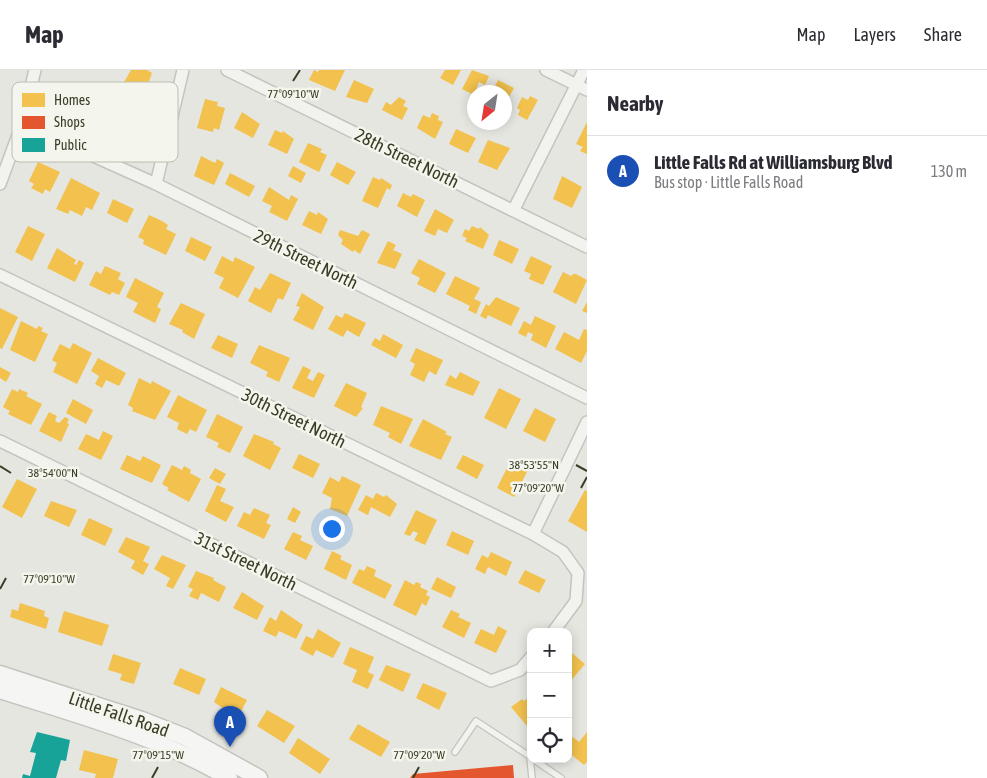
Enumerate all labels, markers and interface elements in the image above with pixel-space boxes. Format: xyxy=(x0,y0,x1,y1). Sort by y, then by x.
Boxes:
text: Map xyxy=(25,21,64,48)
text: Map xyxy=(796,24,825,45)
text: Layers xyxy=(853,24,896,45)
text: Share xyxy=(924,24,962,45)
legend xyxy=(12,82,178,162)
north arrow xyxy=(467,85,512,130)
text: 77°09'10"W xyxy=(267,87,319,101)
text: Nearby xyxy=(607,91,663,115)
text: Homes xyxy=(54,92,90,108)
text: Shops xyxy=(54,114,85,130)
street label: 28th Street North xyxy=(351,124,463,192)
text: Public xyxy=(54,137,87,153)
text: Little Falls Rd at Williamsburg Blvd xyxy=(654,151,893,173)
text: A xyxy=(619,162,627,180)
text: 130 m xyxy=(931,162,967,180)
text: Bus stop · Little Falls Road xyxy=(654,173,803,191)
street label: 29th Street North xyxy=(250,225,362,293)
street label: 30th Street North xyxy=(238,384,350,452)
text: 38°53'55"N xyxy=(509,458,559,472)
text: 38°54'00"N xyxy=(28,466,78,480)
text: 77°09'20"W xyxy=(512,481,564,495)
your location xyxy=(319,516,345,542)
street label: 31st Street North xyxy=(192,527,300,595)
text: 77°09'10"W xyxy=(23,572,75,586)
map controls xyxy=(527,628,572,763)
button: + xyxy=(527,628,572,673)
button: − xyxy=(527,673,572,718)
street label: Little Falls Road xyxy=(66,687,172,741)
pin: A xyxy=(214,706,246,747)
button: locate xyxy=(527,718,572,763)
text: 77°09'15"W xyxy=(132,748,184,762)
text: 77°09'20"W xyxy=(393,748,445,762)

